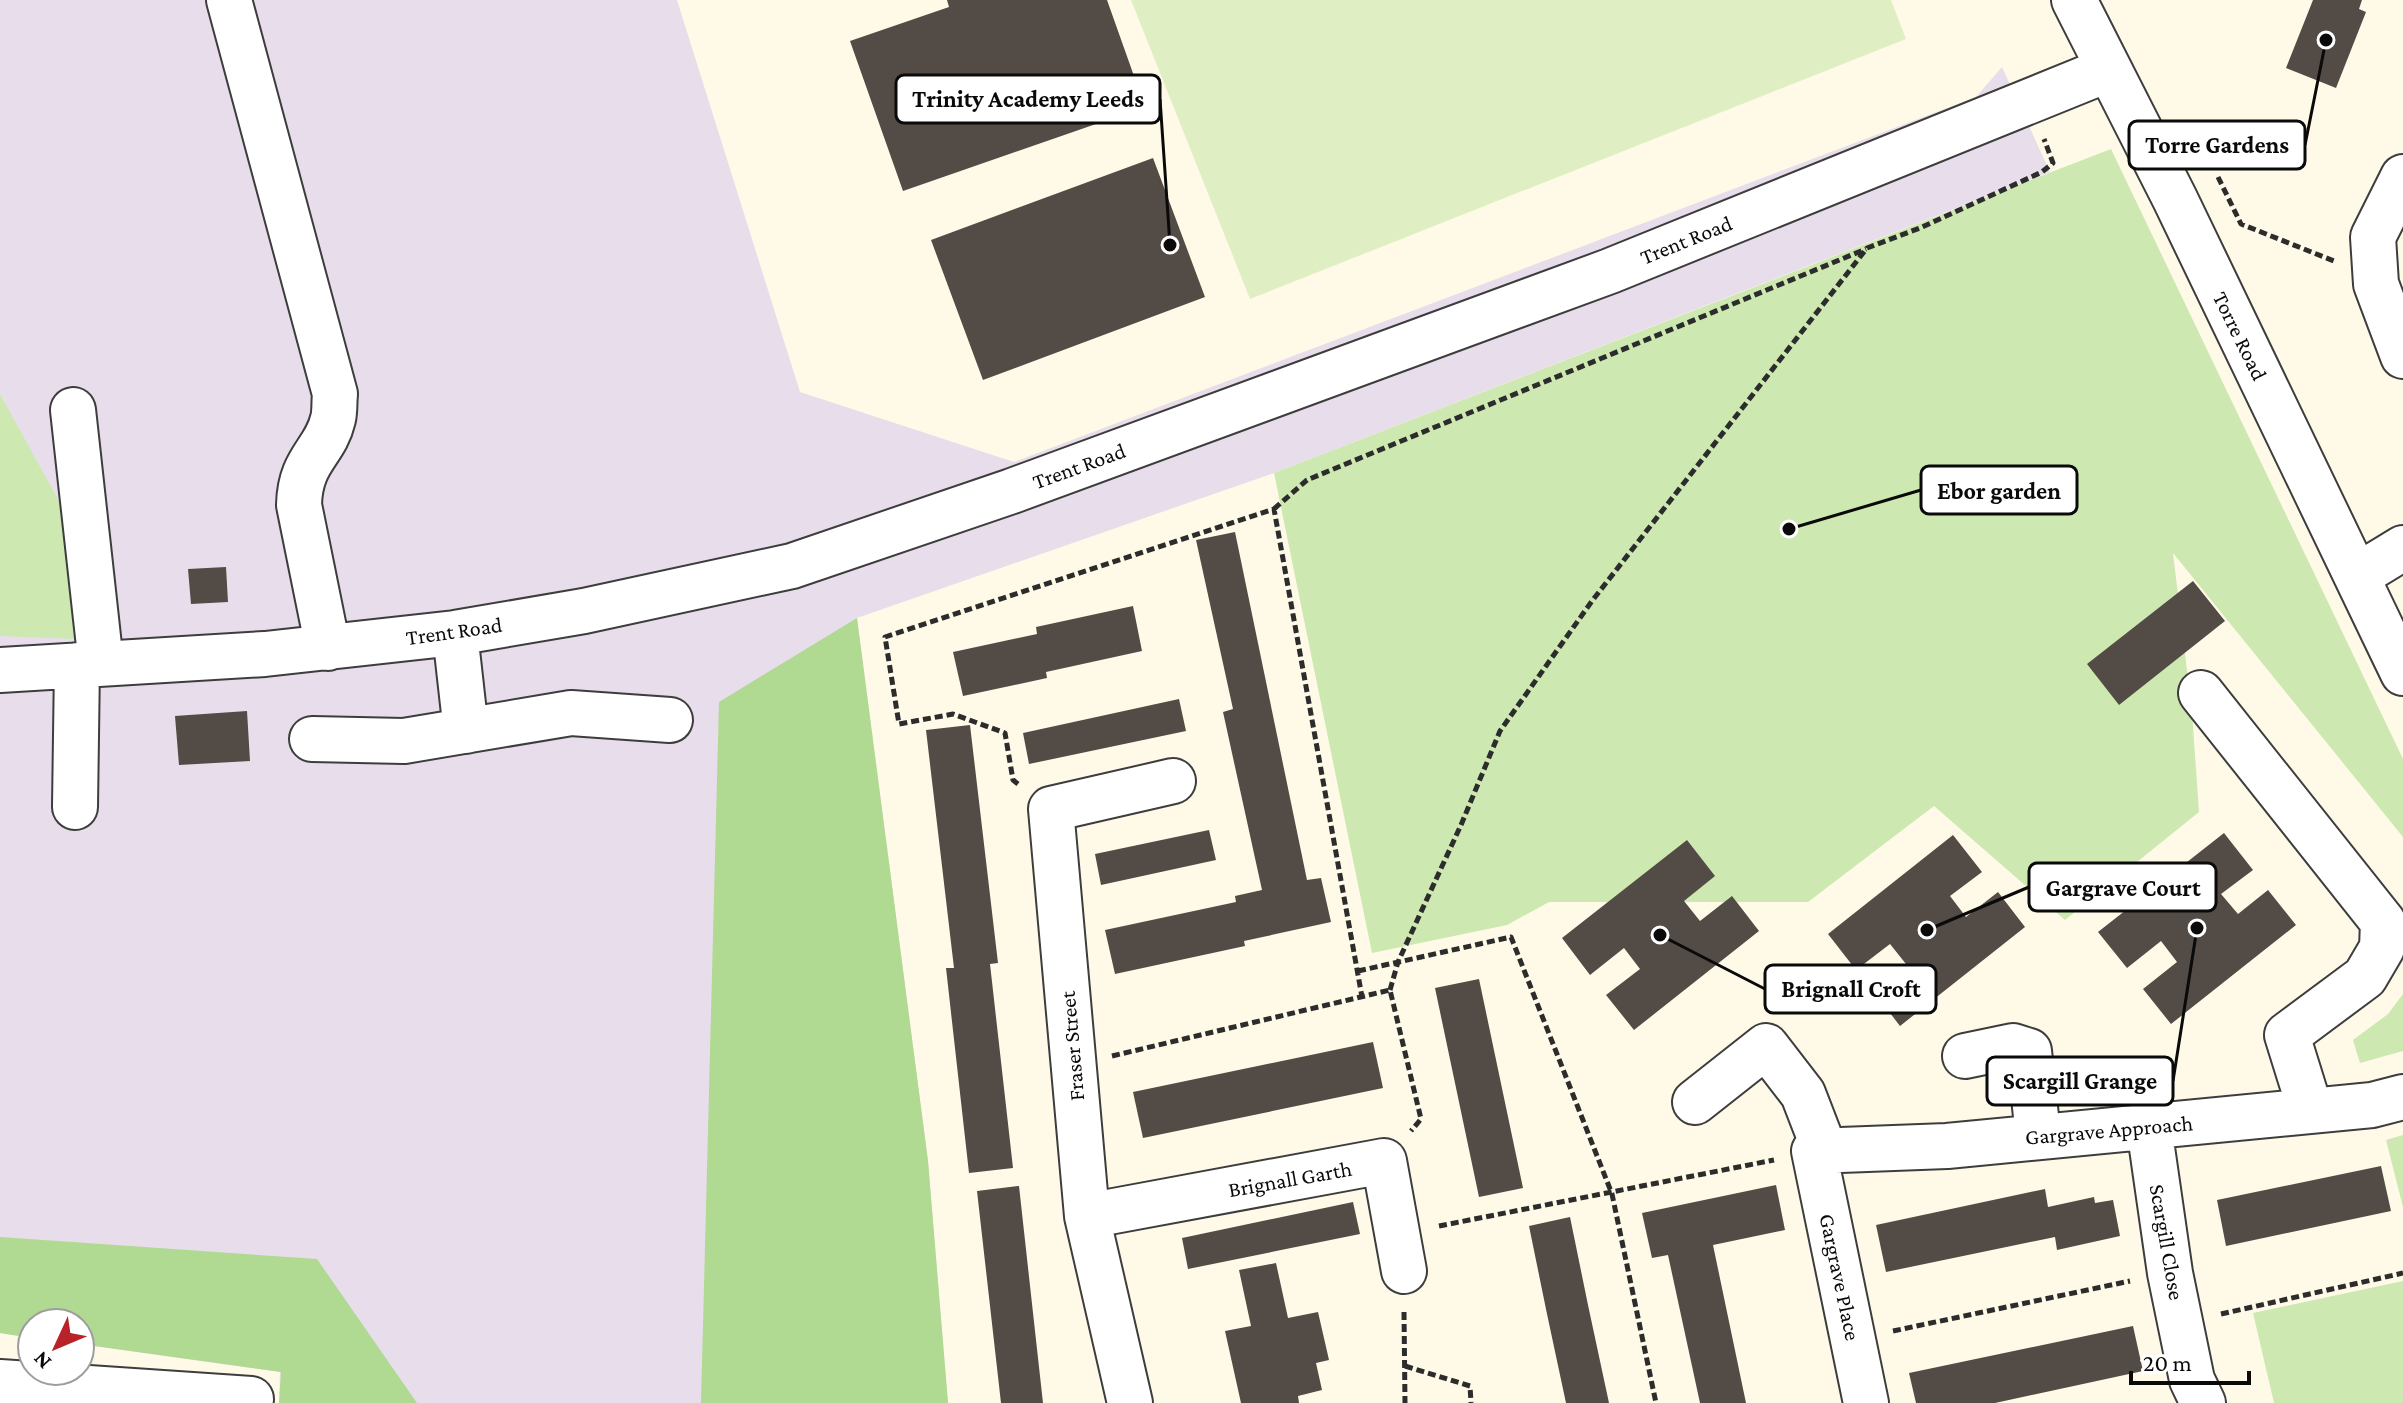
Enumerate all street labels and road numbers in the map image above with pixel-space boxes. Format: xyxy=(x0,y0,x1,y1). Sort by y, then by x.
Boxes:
street label: Trent Road xyxy=(1636,210,1736,270)
street label: Torre Road xyxy=(2208,288,2272,385)
street label: Trent Road xyxy=(1029,438,1129,494)
street label: Trent Road xyxy=(404,612,504,650)
street label: Fraser Street xyxy=(1055,989,1089,1102)
street label: Gargrave Approach xyxy=(2024,1110,2194,1150)
street label: Brignall Garth xyxy=(1226,1156,1354,1202)
street label: Scargill Close xyxy=(2145,1182,2189,1302)
street label: Gargrave Place xyxy=(1814,1211,1866,1343)

